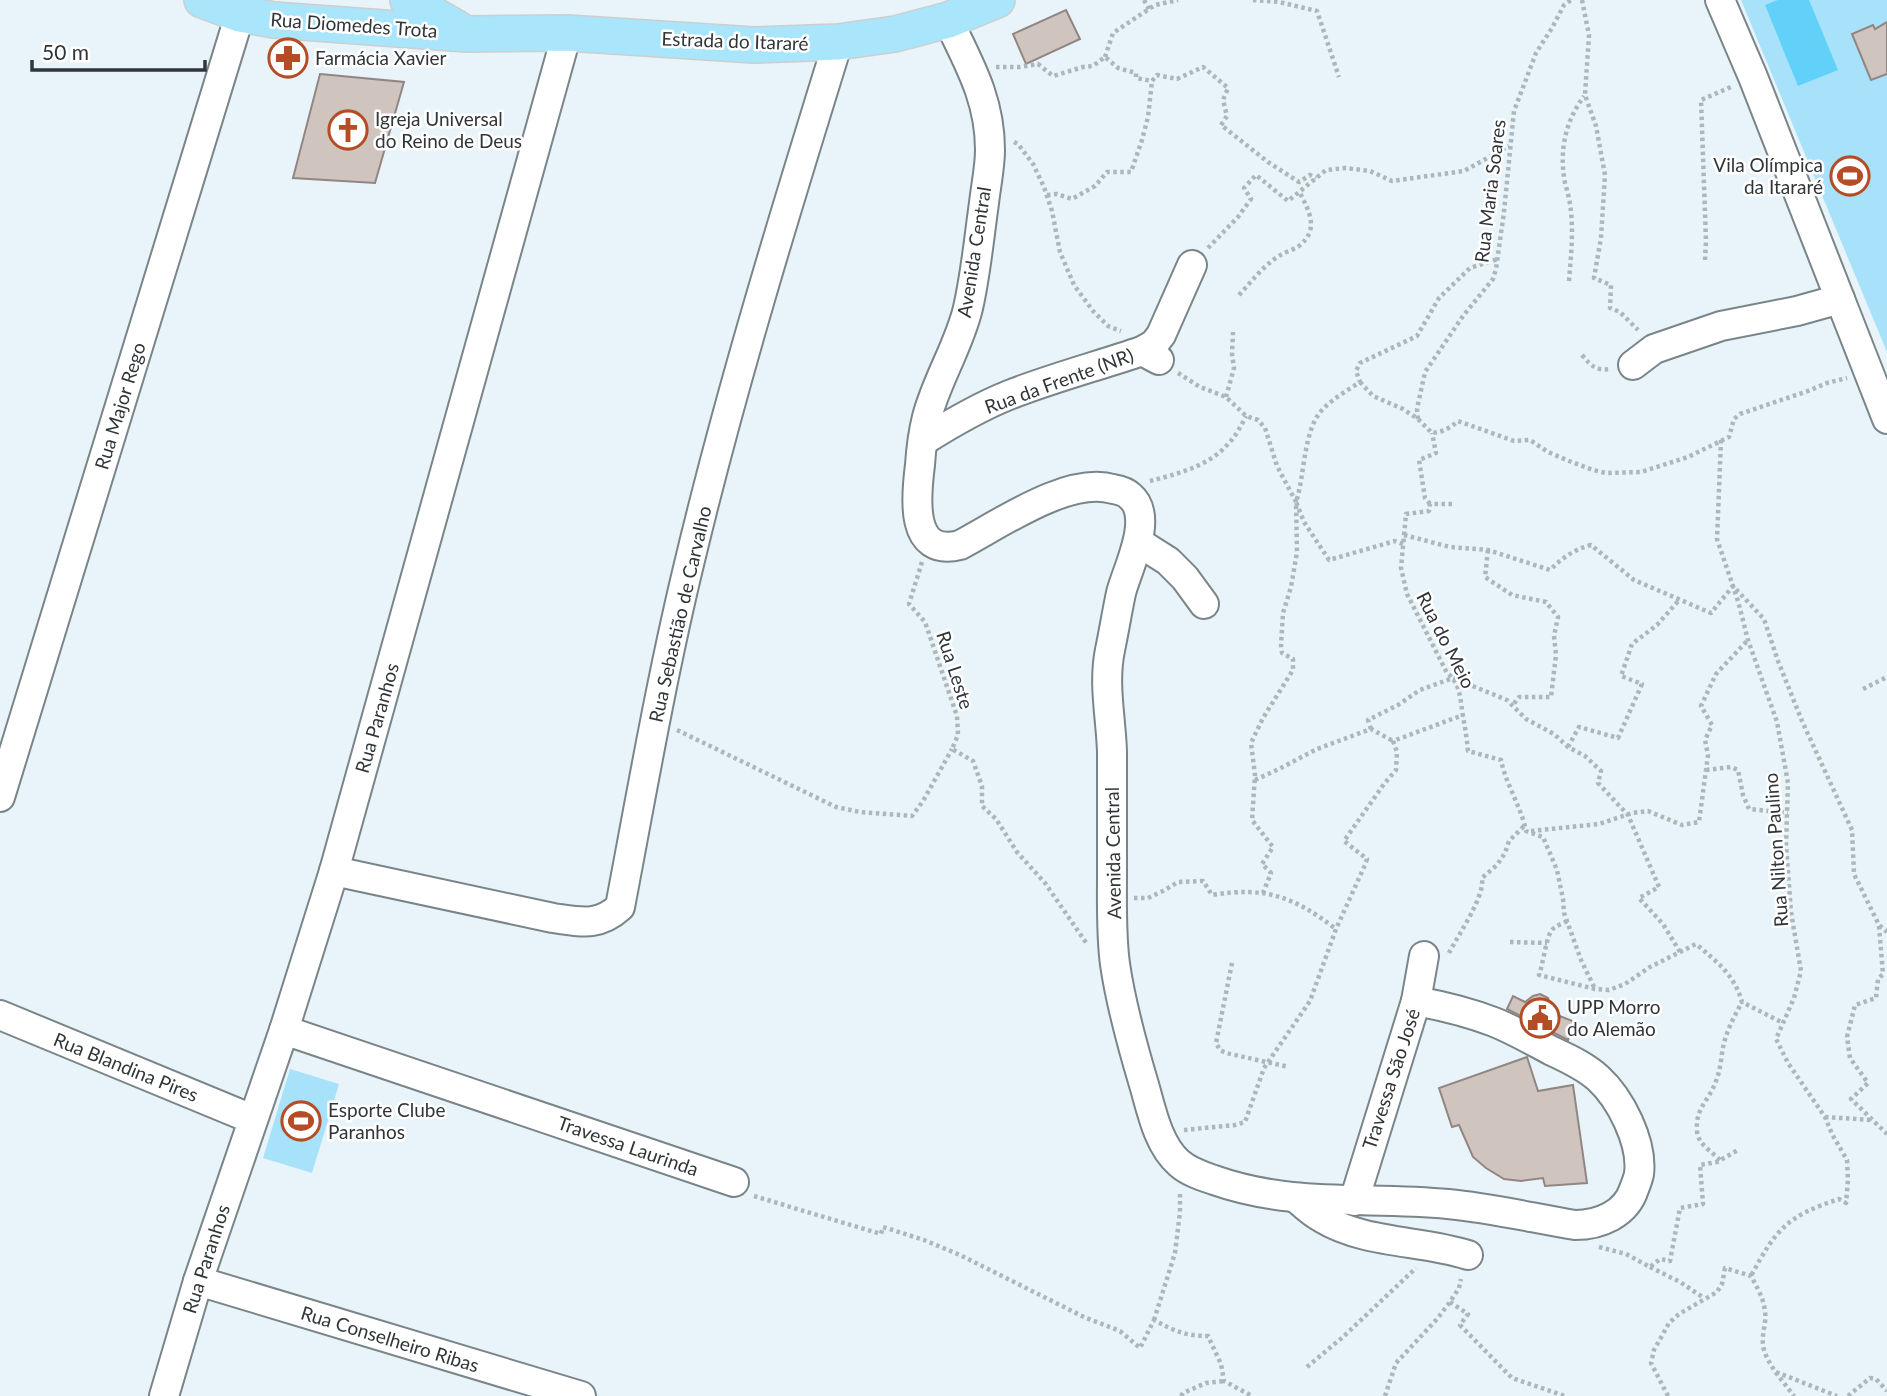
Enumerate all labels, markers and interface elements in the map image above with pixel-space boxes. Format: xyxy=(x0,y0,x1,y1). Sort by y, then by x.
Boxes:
street label: Rua Diomedes Trota xyxy=(270,7,438,42)
street label: Estrada do Itararé xyxy=(661,26,809,55)
scale bar xyxy=(32,28,205,72)
pharmacy icon: Farmácia Xavier xyxy=(267,37,309,79)
text: 50 m xyxy=(42,39,89,64)
place label: Farmácia Xavier xyxy=(315,46,447,69)
place label: Igreja Universal do Reino de Deus xyxy=(375,107,522,152)
church icon: Igreja Universal do Reino de Deus xyxy=(327,109,369,151)
street label: Rua Maria Soares xyxy=(1469,118,1510,264)
place label: Vila Olímpica da Itararé xyxy=(1713,153,1823,198)
sports icon: Vila Olímpica da Itararé xyxy=(1829,155,1871,197)
street label: Avenida Central xyxy=(952,185,995,319)
street label: Rua Major Rego xyxy=(89,339,150,472)
street label: Rua da Frente (NR) xyxy=(981,343,1136,418)
street label: Rua Sebastião de Carvalho xyxy=(643,503,716,724)
street label: Rua do Meio xyxy=(1412,588,1481,692)
street label: Rua Leste xyxy=(932,628,979,712)
street label: Rua Paranhos xyxy=(350,660,403,776)
street label: Rua Nilton Paulino xyxy=(1759,772,1792,928)
street label: Avenida Central xyxy=(1100,787,1125,919)
place label: UPP Morro do Alemão xyxy=(1567,995,1660,1040)
public building icon: UPP Morro do Alemão xyxy=(1519,997,1561,1039)
street label: Travessa São José xyxy=(1357,1005,1424,1152)
street label: Rua Blandina Pires xyxy=(51,1027,202,1106)
place label: Esporte Clube Paranhos xyxy=(328,1098,446,1143)
sports icon: Esporte Clube Paranhos xyxy=(280,1100,322,1142)
street label: Travessa Laurinda xyxy=(555,1111,702,1180)
street label: Rua Paranhos xyxy=(177,1201,234,1316)
street label: Rua Conselheiro Ribas xyxy=(298,1300,482,1377)

